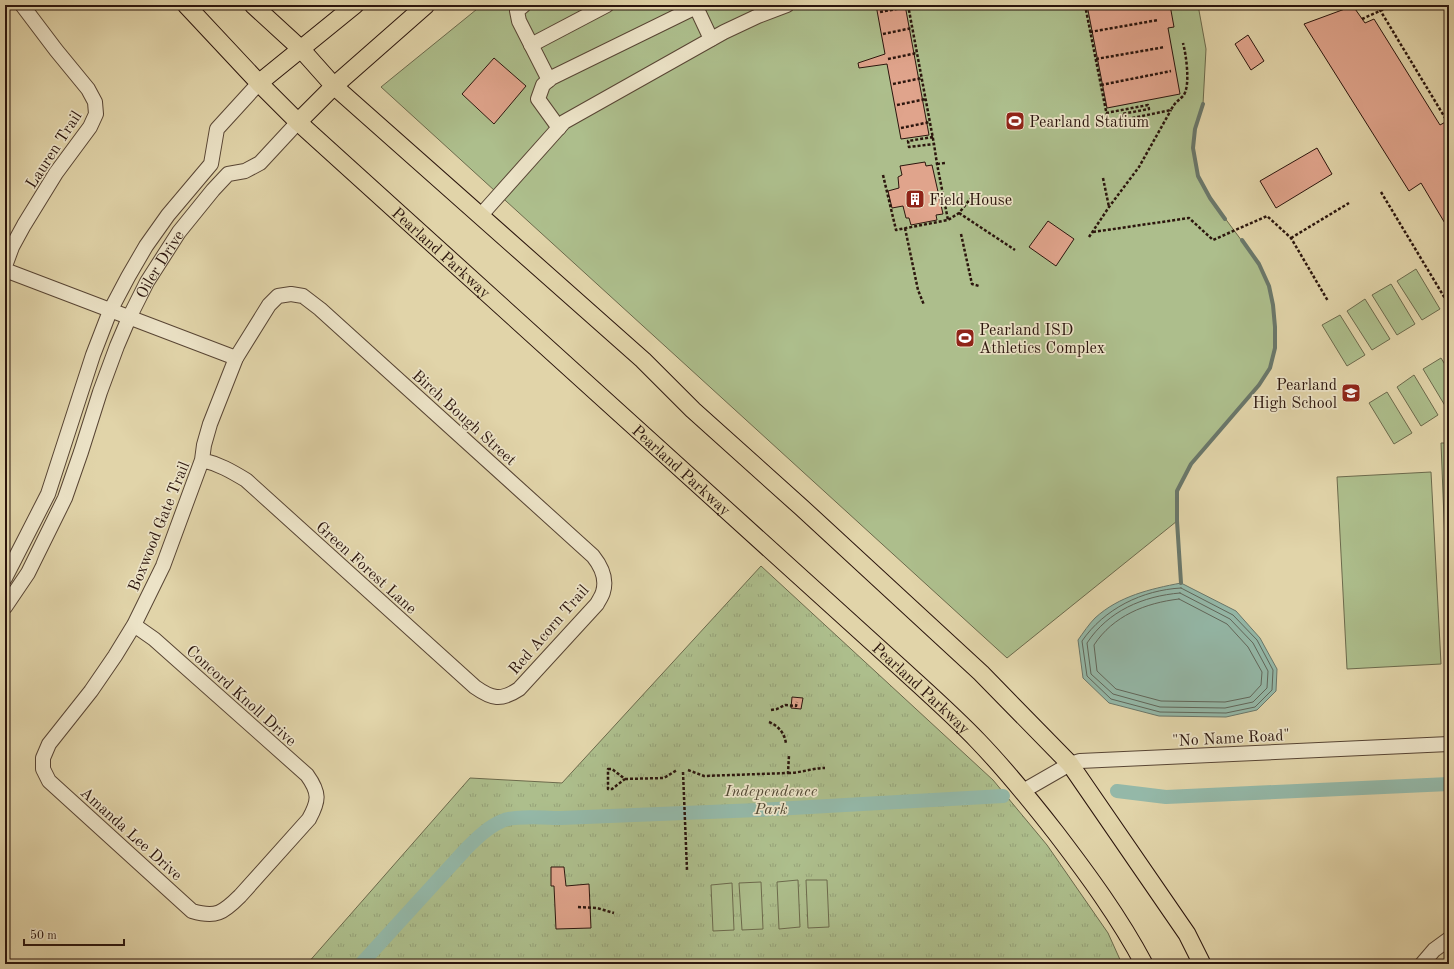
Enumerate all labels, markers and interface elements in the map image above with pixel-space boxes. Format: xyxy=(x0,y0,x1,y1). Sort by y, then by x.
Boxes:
street label: Lauren Trail xyxy=(24,109,86,192)
sports icon: Pearland Statium xyxy=(1004,110,1026,132)
place label: Pearland Statium xyxy=(1029,115,1149,131)
building icon: Field House xyxy=(904,188,926,210)
place label: Field House xyxy=(929,193,1012,209)
street label: Pearland Parkway xyxy=(388,205,493,303)
street label: Oiler Drive xyxy=(134,228,188,301)
place label: Pearland ISD Athletics Complex xyxy=(979,323,1105,357)
sports icon: Pearland ISD Athletics Complex xyxy=(954,327,976,349)
street label: Birch Bough Street xyxy=(409,368,519,469)
place label: Pearland High School xyxy=(1252,378,1337,412)
school or university icon: Pearland High School xyxy=(1340,382,1362,404)
street label: Pearland Parkway xyxy=(628,423,733,520)
street label: Boxwood Gate Trail xyxy=(126,459,193,594)
street label: Green Forest Lane xyxy=(312,519,419,618)
street label: Red Acorn Trail xyxy=(506,582,593,678)
street label: Pearland Parkway xyxy=(868,640,973,738)
street label: Concord Knoll Drive xyxy=(183,643,299,750)
street label: "No Name Road" xyxy=(1172,728,1290,750)
park label: Independence Park xyxy=(724,784,818,818)
street label: Amanda Lee Drive xyxy=(77,785,185,884)
scale bar xyxy=(24,921,124,947)
text: 50 m xyxy=(30,929,57,942)

